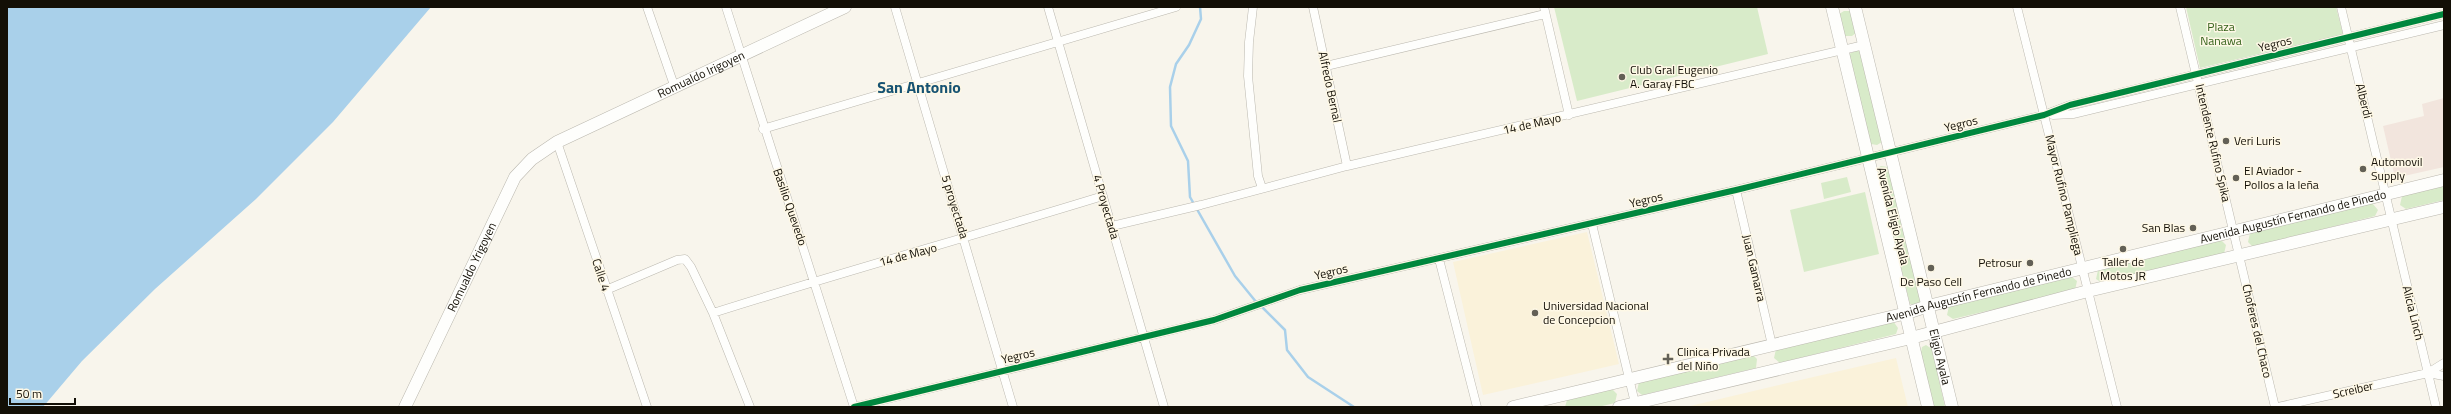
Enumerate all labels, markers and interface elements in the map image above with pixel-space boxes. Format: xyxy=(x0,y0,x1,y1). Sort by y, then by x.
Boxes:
park label: Plaza Nanawa xyxy=(2200,17,2242,50)
street label: Yegros xyxy=(2256,30,2294,57)
street label: Romualdo Irigoyen xyxy=(654,45,748,103)
street label: Alfredo Bernal xyxy=(1314,50,1347,124)
place label: Club Gral Eugenio A. Garay FBC xyxy=(1630,60,1718,93)
marker: Club Gral Eugenio A. Garay FBC xyxy=(1617,72,1627,82)
district label: San Antonio xyxy=(877,75,961,99)
street label: Alberdi xyxy=(2351,81,2378,120)
street label: Intendente Rufino Spika xyxy=(2191,82,2236,204)
street label: 14 de Mayo xyxy=(1501,108,1563,139)
street label: Yegros xyxy=(1942,110,1980,137)
place label: Veri Luris xyxy=(2234,131,2281,150)
street label: Mayor Rufino Pampliega xyxy=(2040,133,2089,257)
marker: Veri Luris xyxy=(2221,136,2231,146)
place label: Automovil Supply xyxy=(2371,152,2423,185)
place label: El Aviador - Pollos a la leña xyxy=(2244,161,2319,194)
marker: Automovil Supply xyxy=(2358,164,2368,174)
street label: Avenida Eligio Ayala xyxy=(1872,165,1915,267)
street label: Basilio Quevedo xyxy=(768,166,813,248)
street label: 4 Proyectada xyxy=(1088,172,1125,241)
street label: 5 proyectada xyxy=(937,173,974,241)
marker: El Aviador - Pollos a la leña xyxy=(2231,173,2241,183)
street label: Avenida Augustín Fernando de Pinedo xyxy=(2198,184,2388,248)
street label: Yegros xyxy=(1627,186,1665,213)
place label: San Blas xyxy=(2142,218,2185,237)
street label: Romualdo Yrigoyen xyxy=(442,219,501,315)
marker: San Blas xyxy=(2188,223,2198,233)
street label: Juan Gamarra xyxy=(1738,232,1771,303)
street label: 14 de Mayo xyxy=(877,238,939,271)
marker: Taller de Motos JR xyxy=(2118,244,2128,254)
place label: Taller de Motos JR xyxy=(2100,252,2146,285)
place label: Petrosur xyxy=(1978,253,2022,272)
street label: Calle 4 xyxy=(587,256,616,294)
street label: Yegros xyxy=(1312,258,1350,285)
marker: Petrosur xyxy=(2025,258,2035,268)
street label: Avenida Augustín Fernando de Pinedo xyxy=(1884,261,2073,327)
marker: De Paso Cell xyxy=(1926,263,1936,273)
place label: De Paso Cell xyxy=(1900,272,1962,291)
street label: Choferes del Chaco xyxy=(2237,282,2278,380)
street label: Alicia Linch xyxy=(2398,284,2429,342)
place label: Universidad Nacional de Concepcion xyxy=(1543,296,1649,329)
marker: Universidad Nacional de Concepcion xyxy=(1530,308,1540,318)
street label: Eligio Ayala xyxy=(1924,327,1956,387)
street label: Yegros xyxy=(999,342,1037,369)
place label: Clinica Privada del Niño xyxy=(1677,342,1750,375)
marker: Clinica Privada del Niño xyxy=(1662,353,1674,365)
street label: Screiber xyxy=(2331,376,2375,403)
scale bar xyxy=(10,380,75,406)
text: 50 m xyxy=(16,384,42,403)

